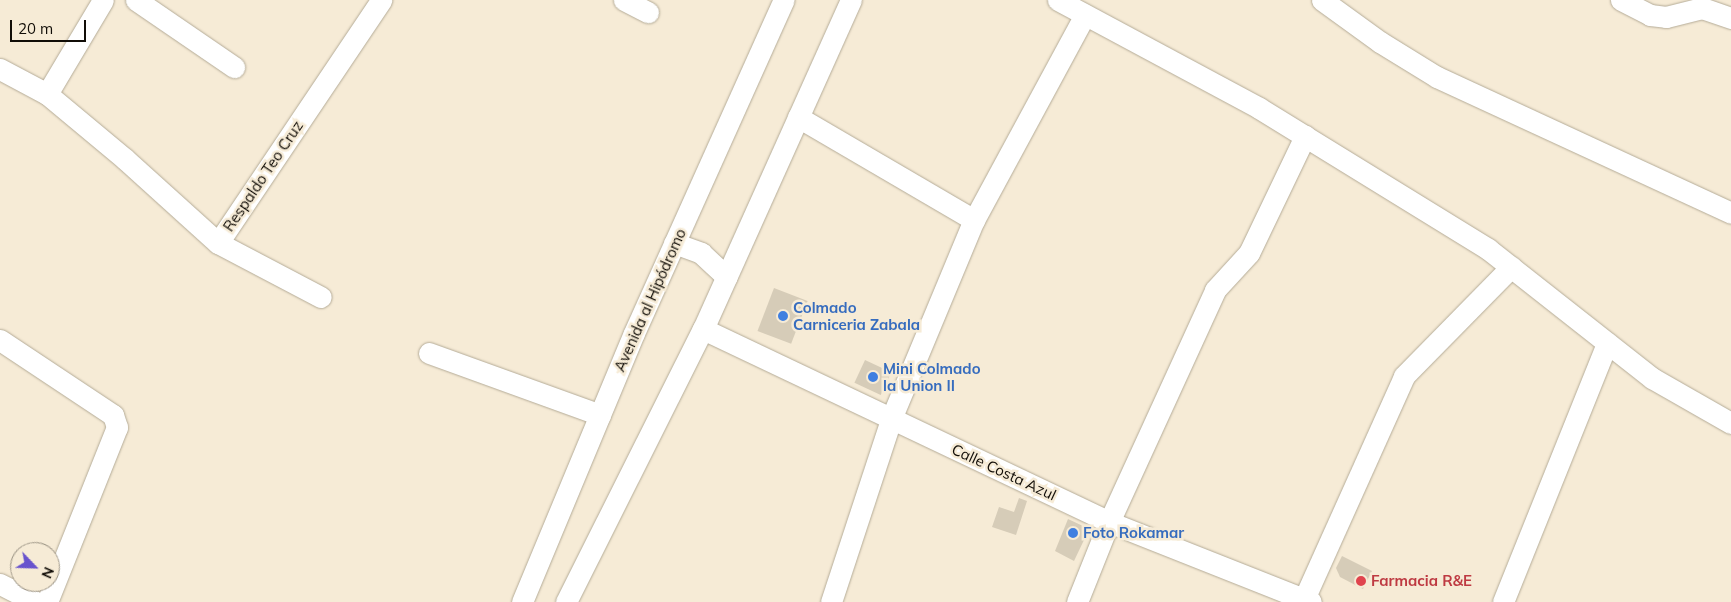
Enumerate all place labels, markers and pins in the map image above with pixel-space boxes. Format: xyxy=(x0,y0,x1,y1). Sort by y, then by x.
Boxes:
place label: Colmado Carniceria Zabala xyxy=(793,298,920,333)
marker: Colmado Carniceria Zabala xyxy=(777,310,789,322)
place label: Mini Colmado la Union II xyxy=(883,359,981,394)
marker: Mini Colmado la Union II xyxy=(867,371,879,383)
place label: Foto Rokamar xyxy=(1083,524,1184,542)
marker: Foto Rokamar xyxy=(1067,527,1079,539)
place label: Farmacia R&E xyxy=(1371,572,1472,590)
marker: Farmacia R&E xyxy=(1355,575,1367,587)

